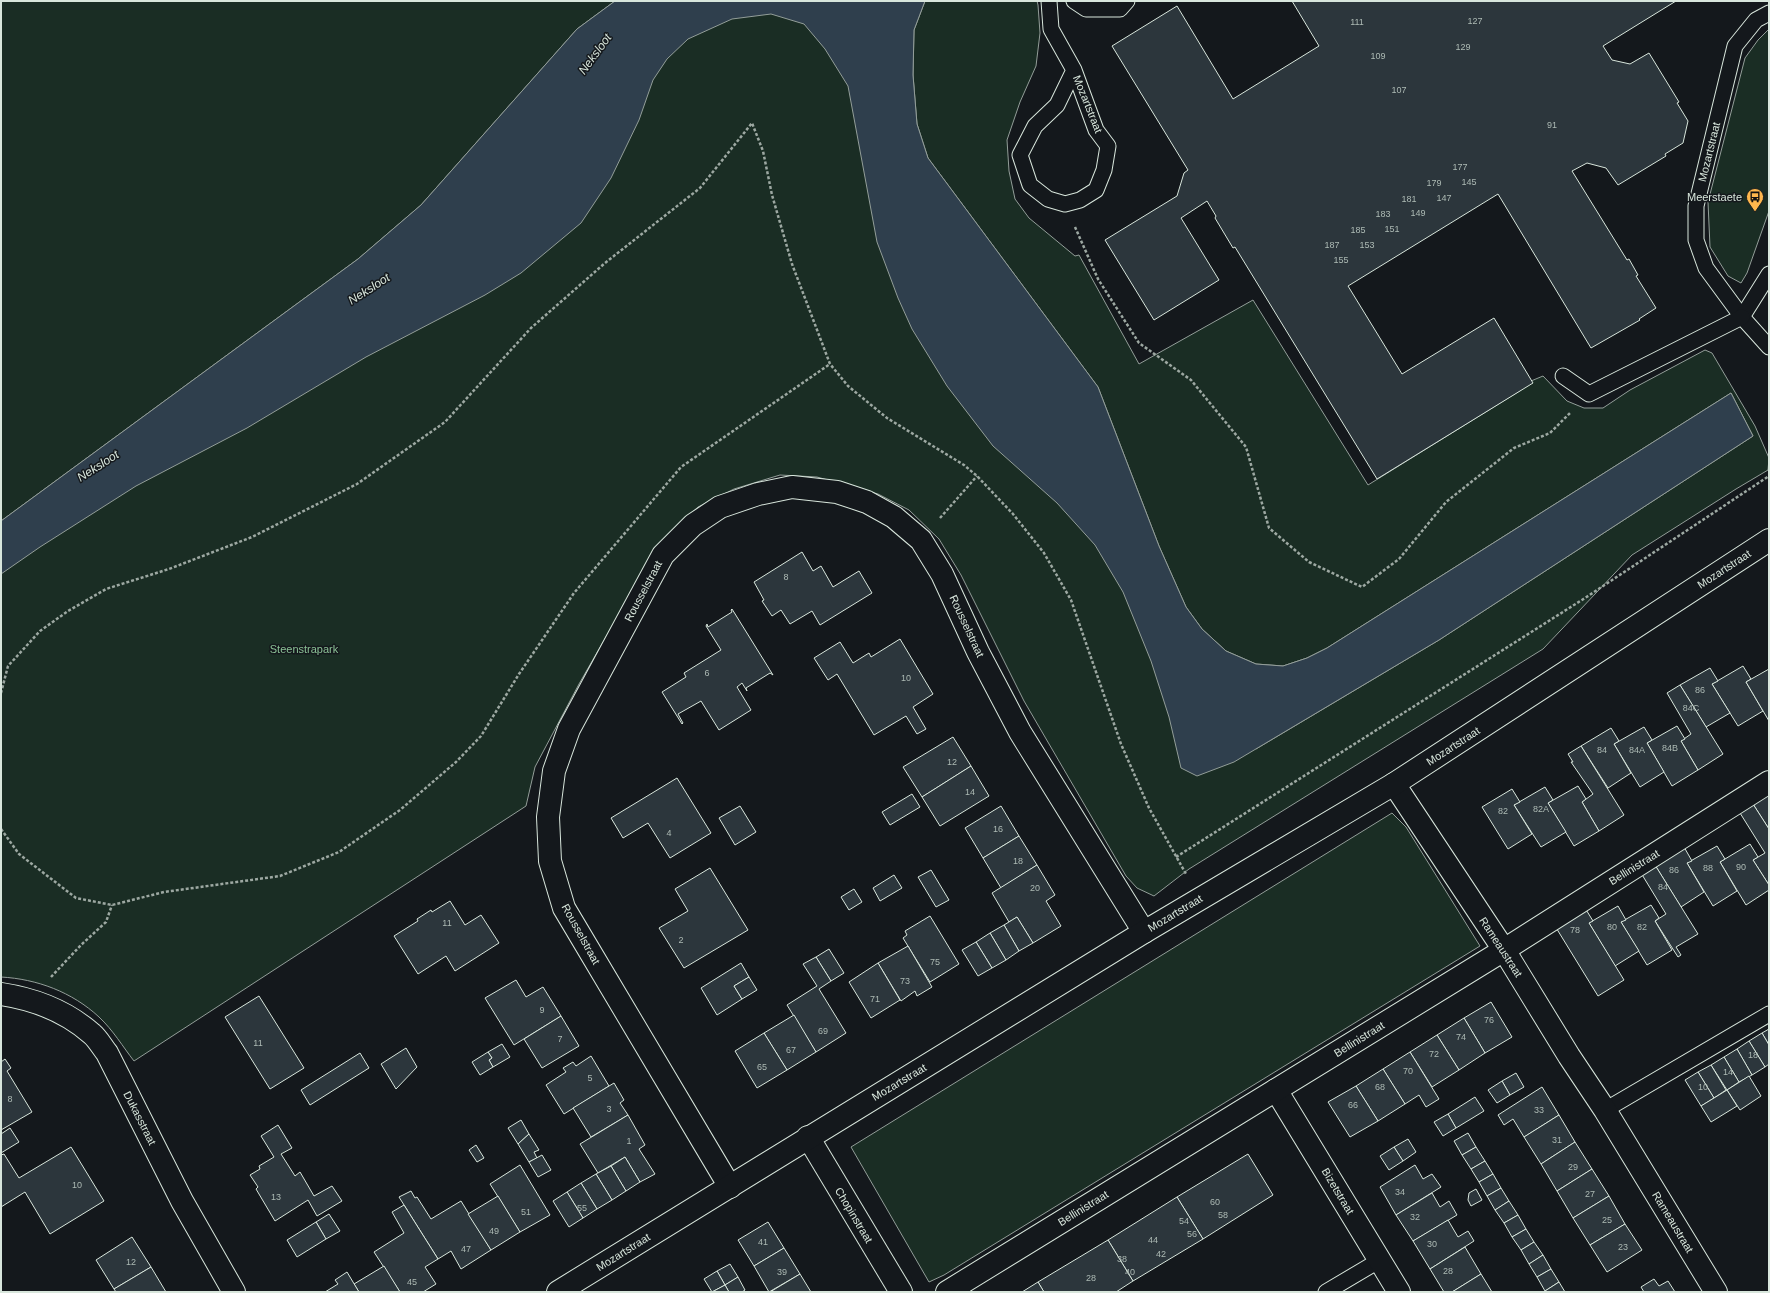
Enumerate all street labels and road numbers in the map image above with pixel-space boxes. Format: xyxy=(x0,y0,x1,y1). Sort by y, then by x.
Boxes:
street label: Mozartstraat xyxy=(1071,73,1105,135)
street label: Mozartstraat xyxy=(1696,121,1722,183)
street label: Mozartstraat xyxy=(1695,547,1753,591)
street label: Rousselstraat xyxy=(622,558,664,624)
street label: Rousselstraat xyxy=(947,593,987,659)
street label: Mozartstraat xyxy=(1424,724,1482,768)
street label: Bellinistraat xyxy=(1607,847,1661,887)
street label: Mozartstraat xyxy=(1146,892,1204,934)
street label: Rousselstraat xyxy=(559,902,603,966)
street label: Rameaustraat xyxy=(1477,915,1525,979)
street label: Bellinistraat xyxy=(1332,1019,1386,1059)
street label: Mozartstraat xyxy=(870,1061,928,1103)
street label: Dukasstraat xyxy=(121,1089,159,1147)
street label: Bizetstraat xyxy=(1319,1166,1357,1216)
street label: Chopinstraat xyxy=(833,1185,875,1245)
street label: Bellinistraat xyxy=(1056,1188,1110,1228)
street label: Rameaustraat xyxy=(1650,1189,1696,1255)
street label: Mozartstraat xyxy=(594,1231,652,1273)

